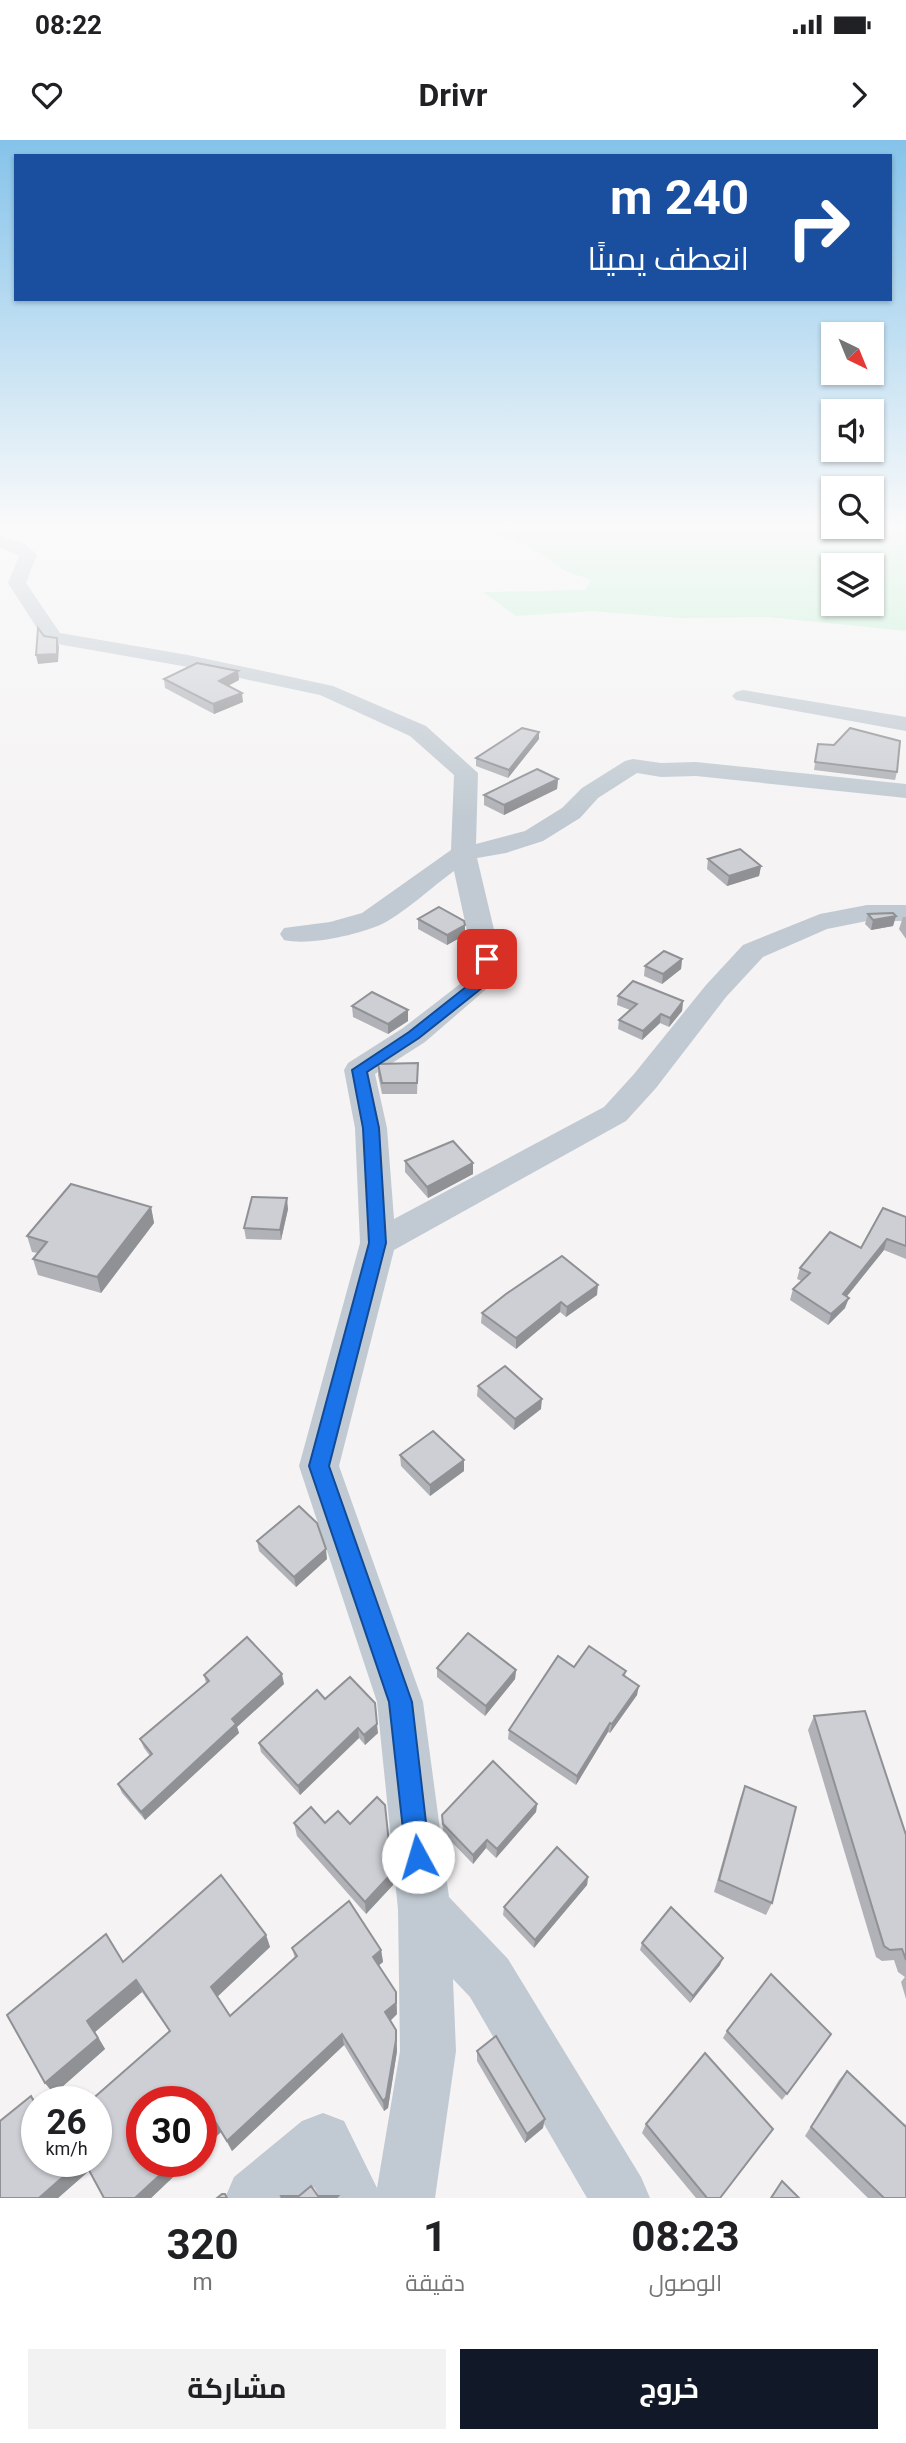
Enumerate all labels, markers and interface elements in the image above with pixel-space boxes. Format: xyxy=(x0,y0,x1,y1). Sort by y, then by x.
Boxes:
text: 08:22 xyxy=(35,10,102,40)
icon: heart xyxy=(28,76,66,114)
text: Drivr xyxy=(419,76,487,114)
icon: forward xyxy=(840,76,878,114)
text: 240 m xyxy=(610,169,749,226)
icon: right xyxy=(773,182,864,273)
text: انعطف يمينًا xyxy=(587,240,749,278)
north arrow xyxy=(821,322,884,385)
map controls xyxy=(821,322,884,616)
button: sound xyxy=(821,399,884,462)
button: search xyxy=(821,476,884,539)
button: layers xyxy=(821,553,884,616)
pin xyxy=(457,929,517,989)
icon: arrive xyxy=(468,940,506,978)
position arrow xyxy=(381,1820,455,1894)
speed limit sign: 30 xyxy=(126,2086,217,2177)
text: 26 xyxy=(46,2102,87,2143)
text: km/h xyxy=(45,2138,88,2159)
text: 1 xyxy=(423,2212,447,2261)
text: 08:23 xyxy=(631,2212,740,2261)
text: 320 xyxy=(166,2220,239,2269)
text: m xyxy=(192,2269,213,2296)
text: دقيقة xyxy=(405,2270,465,2297)
text: الوصول xyxy=(649,2270,722,2297)
button: مشاركة xyxy=(28,2349,446,2429)
button: خروج xyxy=(460,2349,878,2429)

